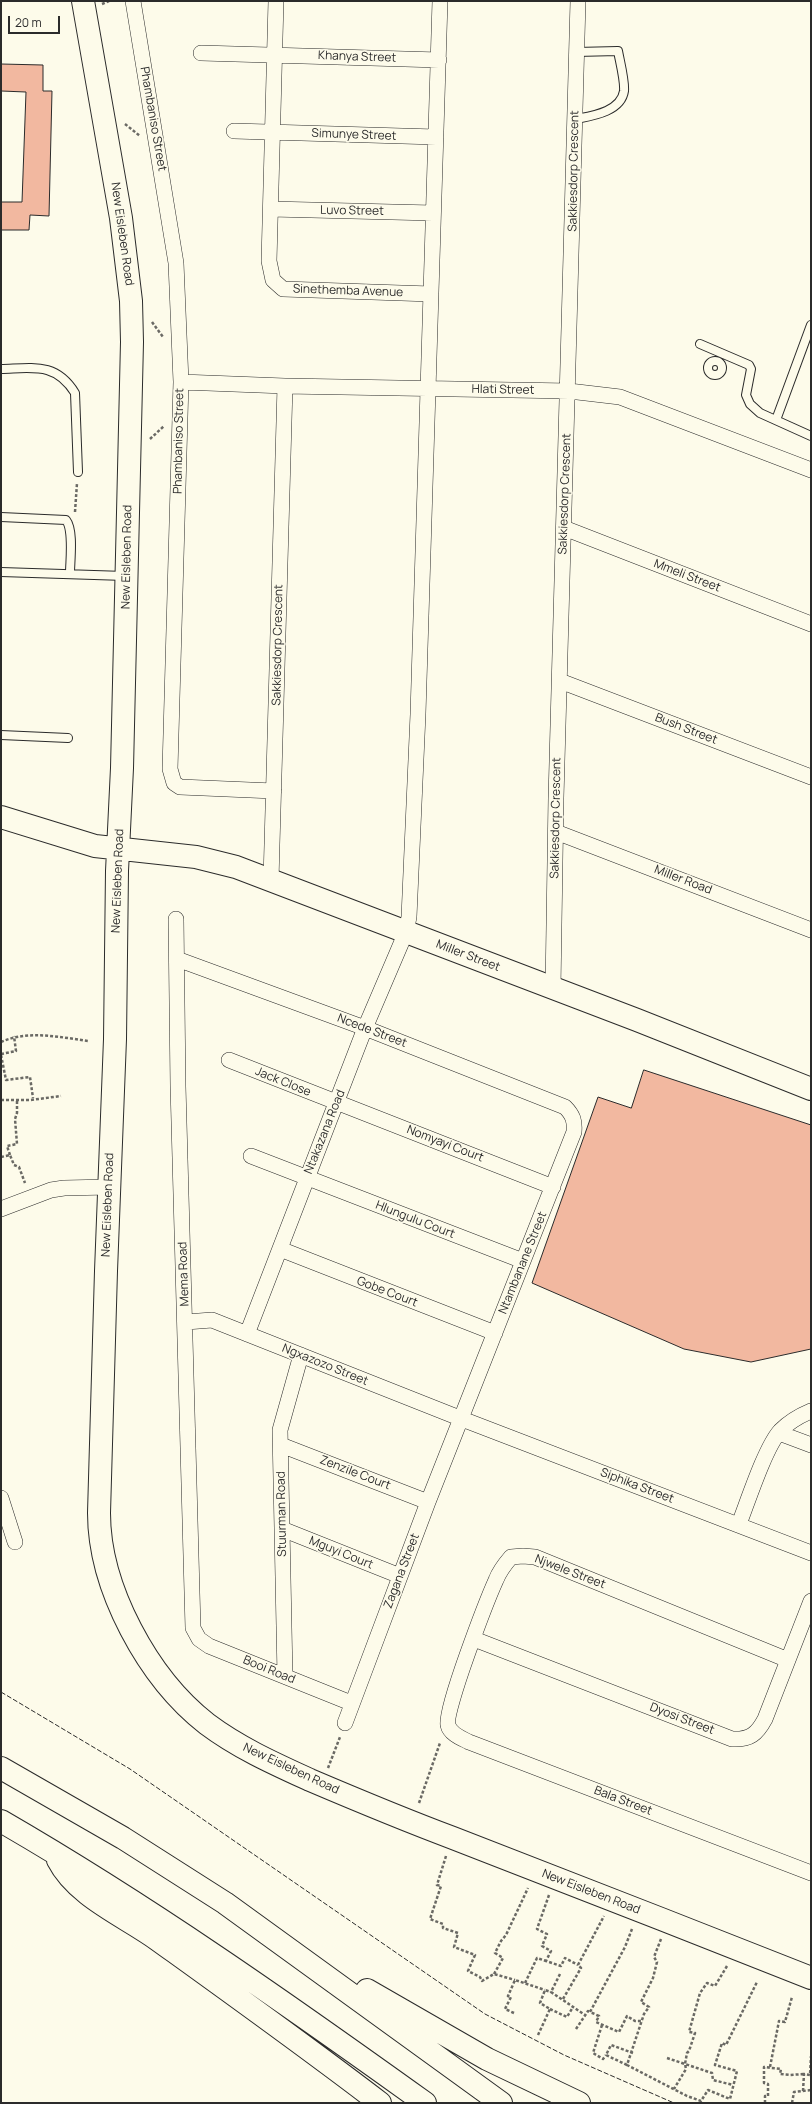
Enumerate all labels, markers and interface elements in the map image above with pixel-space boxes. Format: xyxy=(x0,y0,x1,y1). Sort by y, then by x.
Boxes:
scale bar xyxy=(10,8,62,34)
text: 20 m xyxy=(15,14,42,31)
street label: Khanya Street xyxy=(318,48,396,66)
street label: Phambaniso Street xyxy=(137,66,169,172)
street label: Sakkiesdorp Crescent xyxy=(566,110,582,232)
street label: Simunye Street xyxy=(311,126,397,144)
street label: New Eisleben Road xyxy=(108,181,136,287)
street label: Luvo Street xyxy=(320,203,384,219)
street label: Sinethemba Avenue xyxy=(293,282,403,300)
street label: Hlati Street xyxy=(471,382,535,398)
street label: Phambaniso Street xyxy=(171,388,187,494)
street label: Sakkiesdorp Crescent xyxy=(556,433,574,555)
street label: New Eisleben Road xyxy=(119,505,135,609)
street label: Mmeli Street xyxy=(652,557,722,595)
street label: Sakkiesdorp Crescent xyxy=(270,584,286,706)
street label: Bush Street xyxy=(653,711,719,747)
street label: Sakkiesdorp Crescent xyxy=(548,757,564,879)
street label: New Eisleben Road xyxy=(109,829,127,933)
street label: Miller Road xyxy=(652,862,714,898)
street label: Miller Street xyxy=(434,937,502,975)
street label: Ncede Street xyxy=(335,1011,409,1051)
street label: Jack Close xyxy=(253,1064,313,1100)
street label: Ntakazana Road xyxy=(302,1088,348,1176)
street label: Nomyayi Court xyxy=(405,1123,485,1165)
street label: New Eisleben Road xyxy=(99,1153,117,1257)
street label: Hlungulu Court xyxy=(373,1198,457,1242)
street label: Ntambanane Street xyxy=(496,1210,550,1316)
street label: Mema Road xyxy=(176,1241,192,1307)
street label: Gobe Court xyxy=(355,1274,419,1310)
street label: Ngxazozo Street xyxy=(280,1341,370,1389)
street label: Zenzile Court xyxy=(318,1453,392,1493)
street label: Siphika Street xyxy=(598,1465,676,1507)
street label: Stuurman Road xyxy=(274,1471,290,1557)
street label: Zagana Street xyxy=(381,1531,423,1611)
street label: Mguyi Court xyxy=(307,1534,375,1572)
street label: Njwele Street xyxy=(533,1552,607,1592)
street label: Booi Road xyxy=(241,1653,297,1687)
street label: Dyosi Street xyxy=(648,1700,716,1738)
street label: New Eisleben Road xyxy=(241,1740,341,1798)
street label: Bala Street xyxy=(592,1783,654,1819)
street label: New Eisleben Road xyxy=(540,1867,642,1917)

